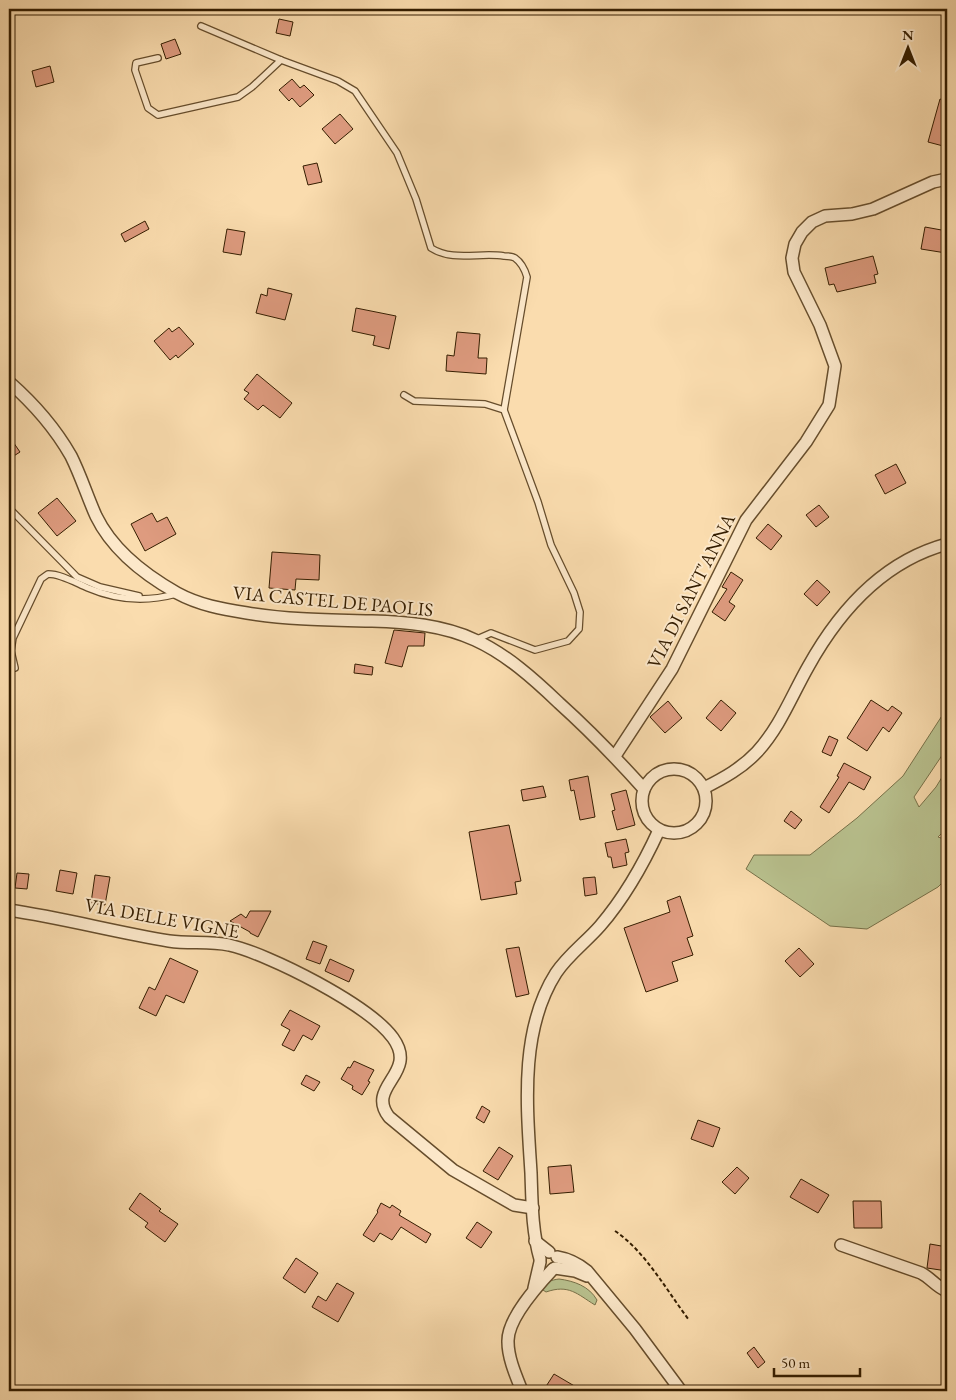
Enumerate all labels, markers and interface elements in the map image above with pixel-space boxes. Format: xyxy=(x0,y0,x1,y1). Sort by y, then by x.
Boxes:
north arrow xyxy=(884,22,934,72)
text: N xyxy=(902,26,914,44)
street label: VIA DI SANT'ANNA xyxy=(641,509,741,673)
street label: VIA CASTEL DE PAOLIS xyxy=(232,580,434,622)
street label: VIA DELLE VIGNE xyxy=(83,892,242,944)
scale bar xyxy=(774,1345,860,1377)
text: 50 m xyxy=(781,1353,810,1372)

